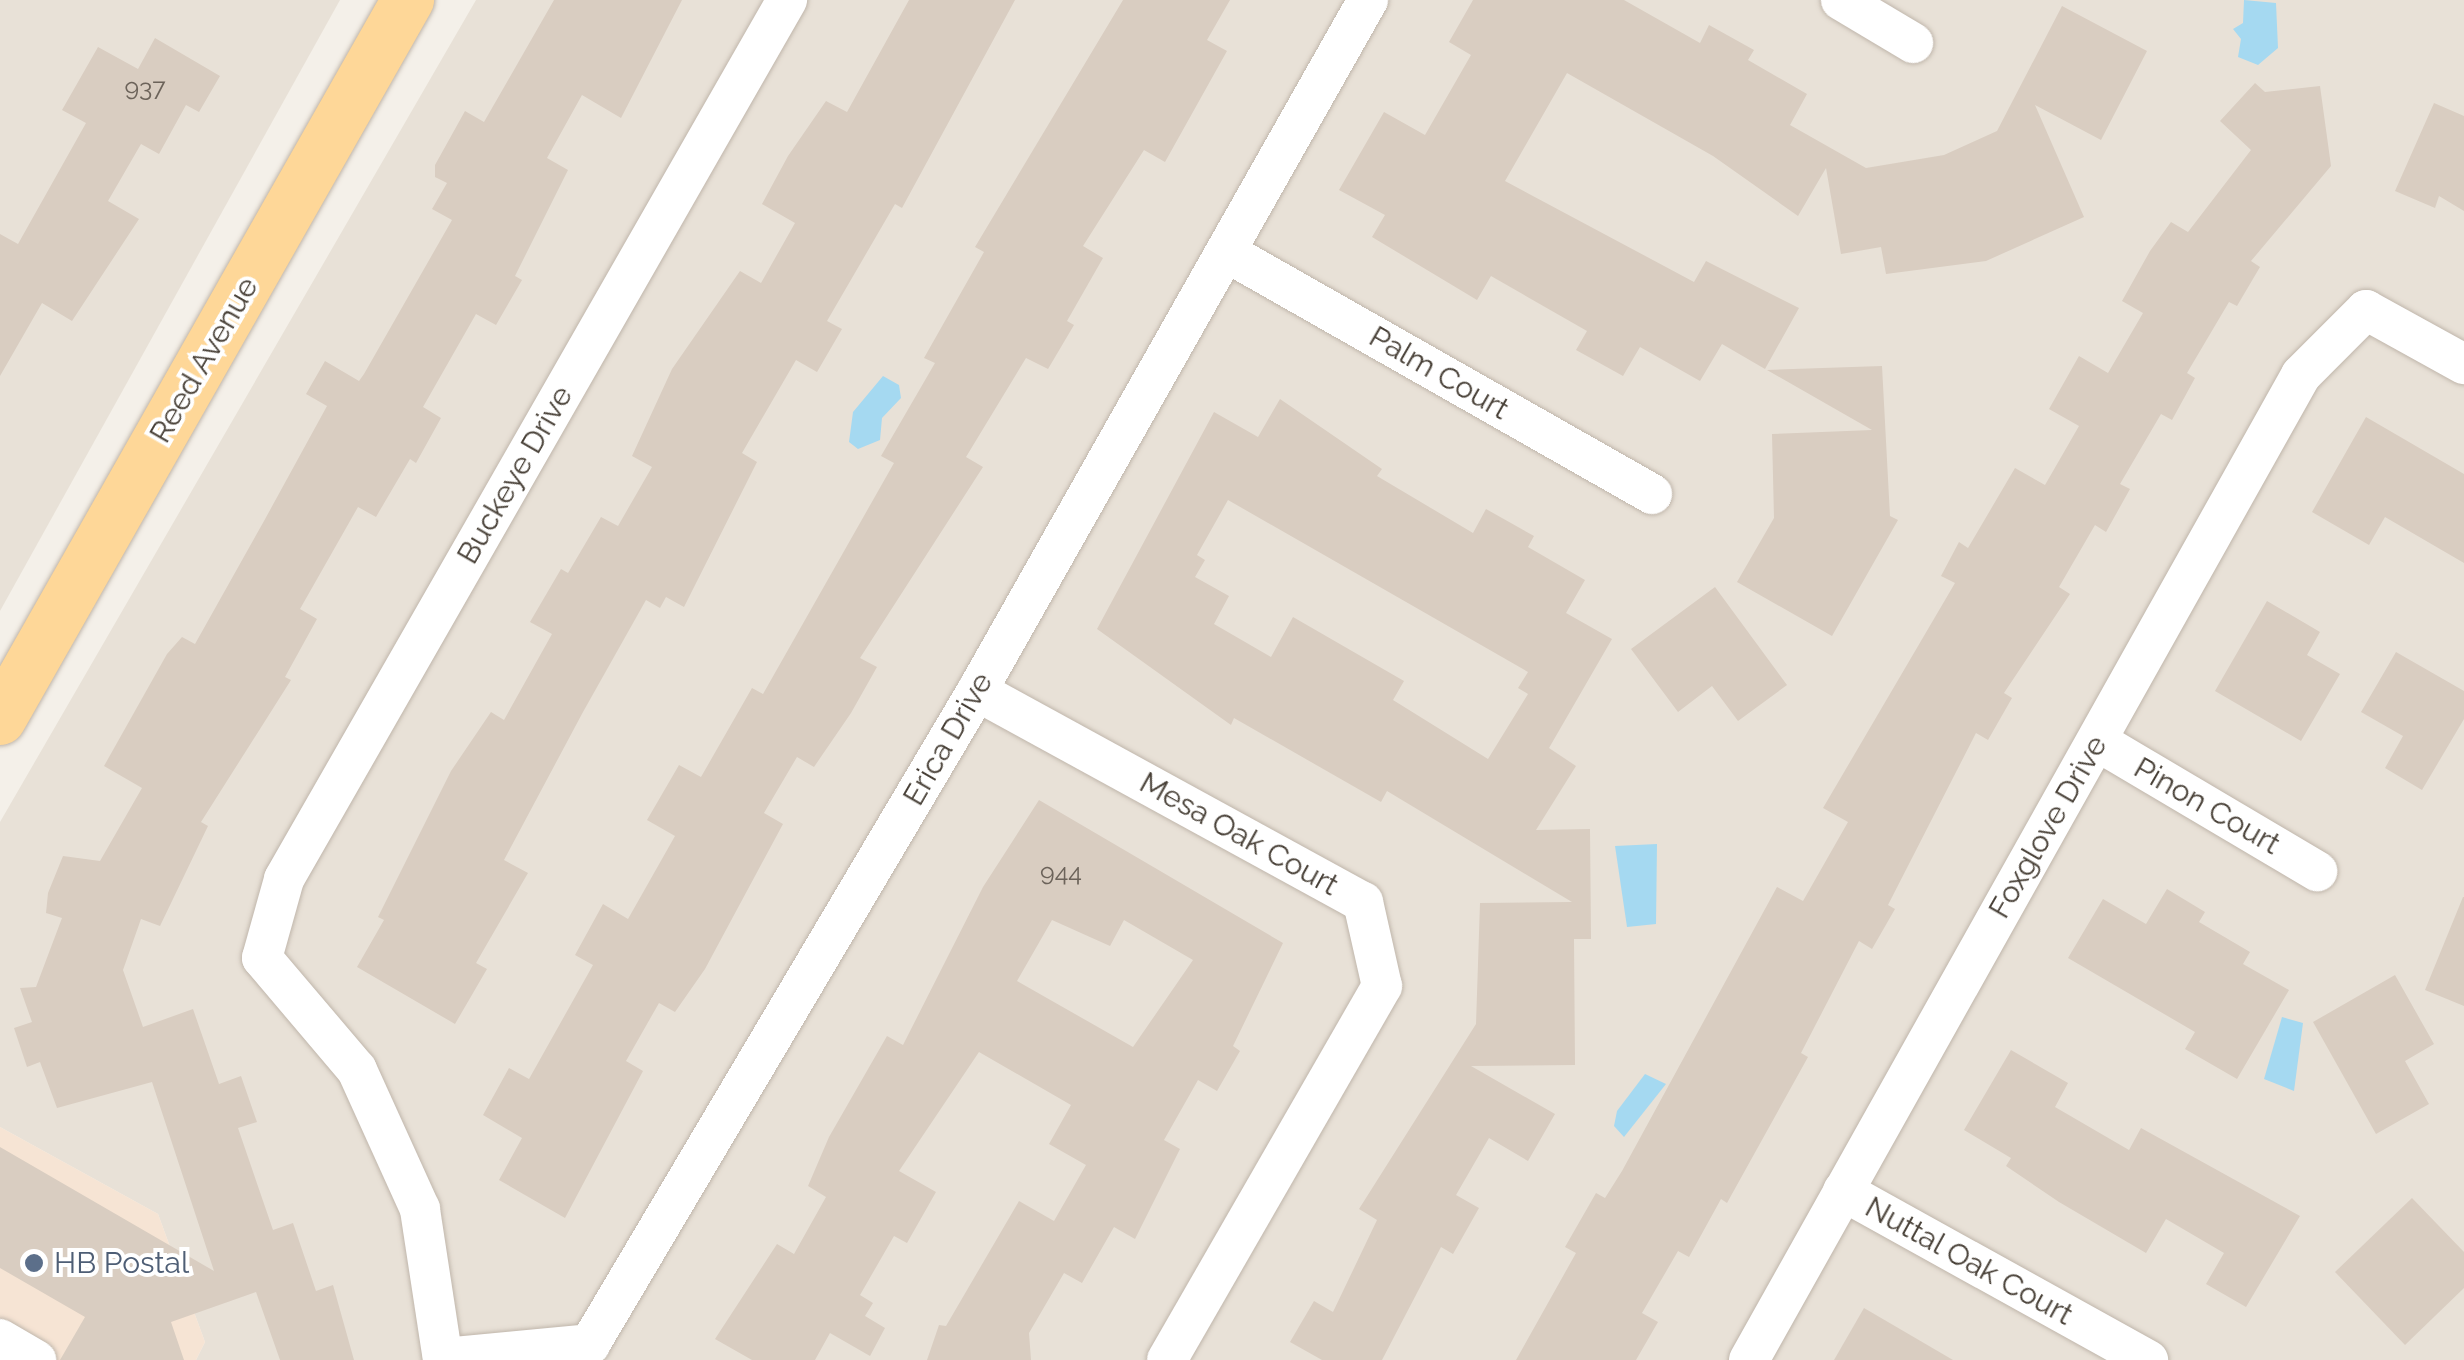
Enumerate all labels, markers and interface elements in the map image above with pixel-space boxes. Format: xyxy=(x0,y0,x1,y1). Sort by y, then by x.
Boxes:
house number: 937 xyxy=(124,72,166,102)
street label: Reed Avenue xyxy=(142,271,266,449)
street label: Palm Court xyxy=(1363,319,1515,427)
street label: Buckeye Drive xyxy=(450,380,580,570)
street label: Erica Drive xyxy=(896,666,1000,812)
street label: Foxglove Drive xyxy=(1981,729,2115,925)
street label: Pinon Court xyxy=(2128,750,2286,862)
street label: Mesa Oak Court xyxy=(1133,765,1345,903)
house number: 944 xyxy=(1040,857,1082,887)
street label: Nuttal Oak Court xyxy=(1859,1189,2079,1333)
place label: HB Postal xyxy=(54,1245,189,1281)
marker: HB Postal xyxy=(23,1252,45,1274)

